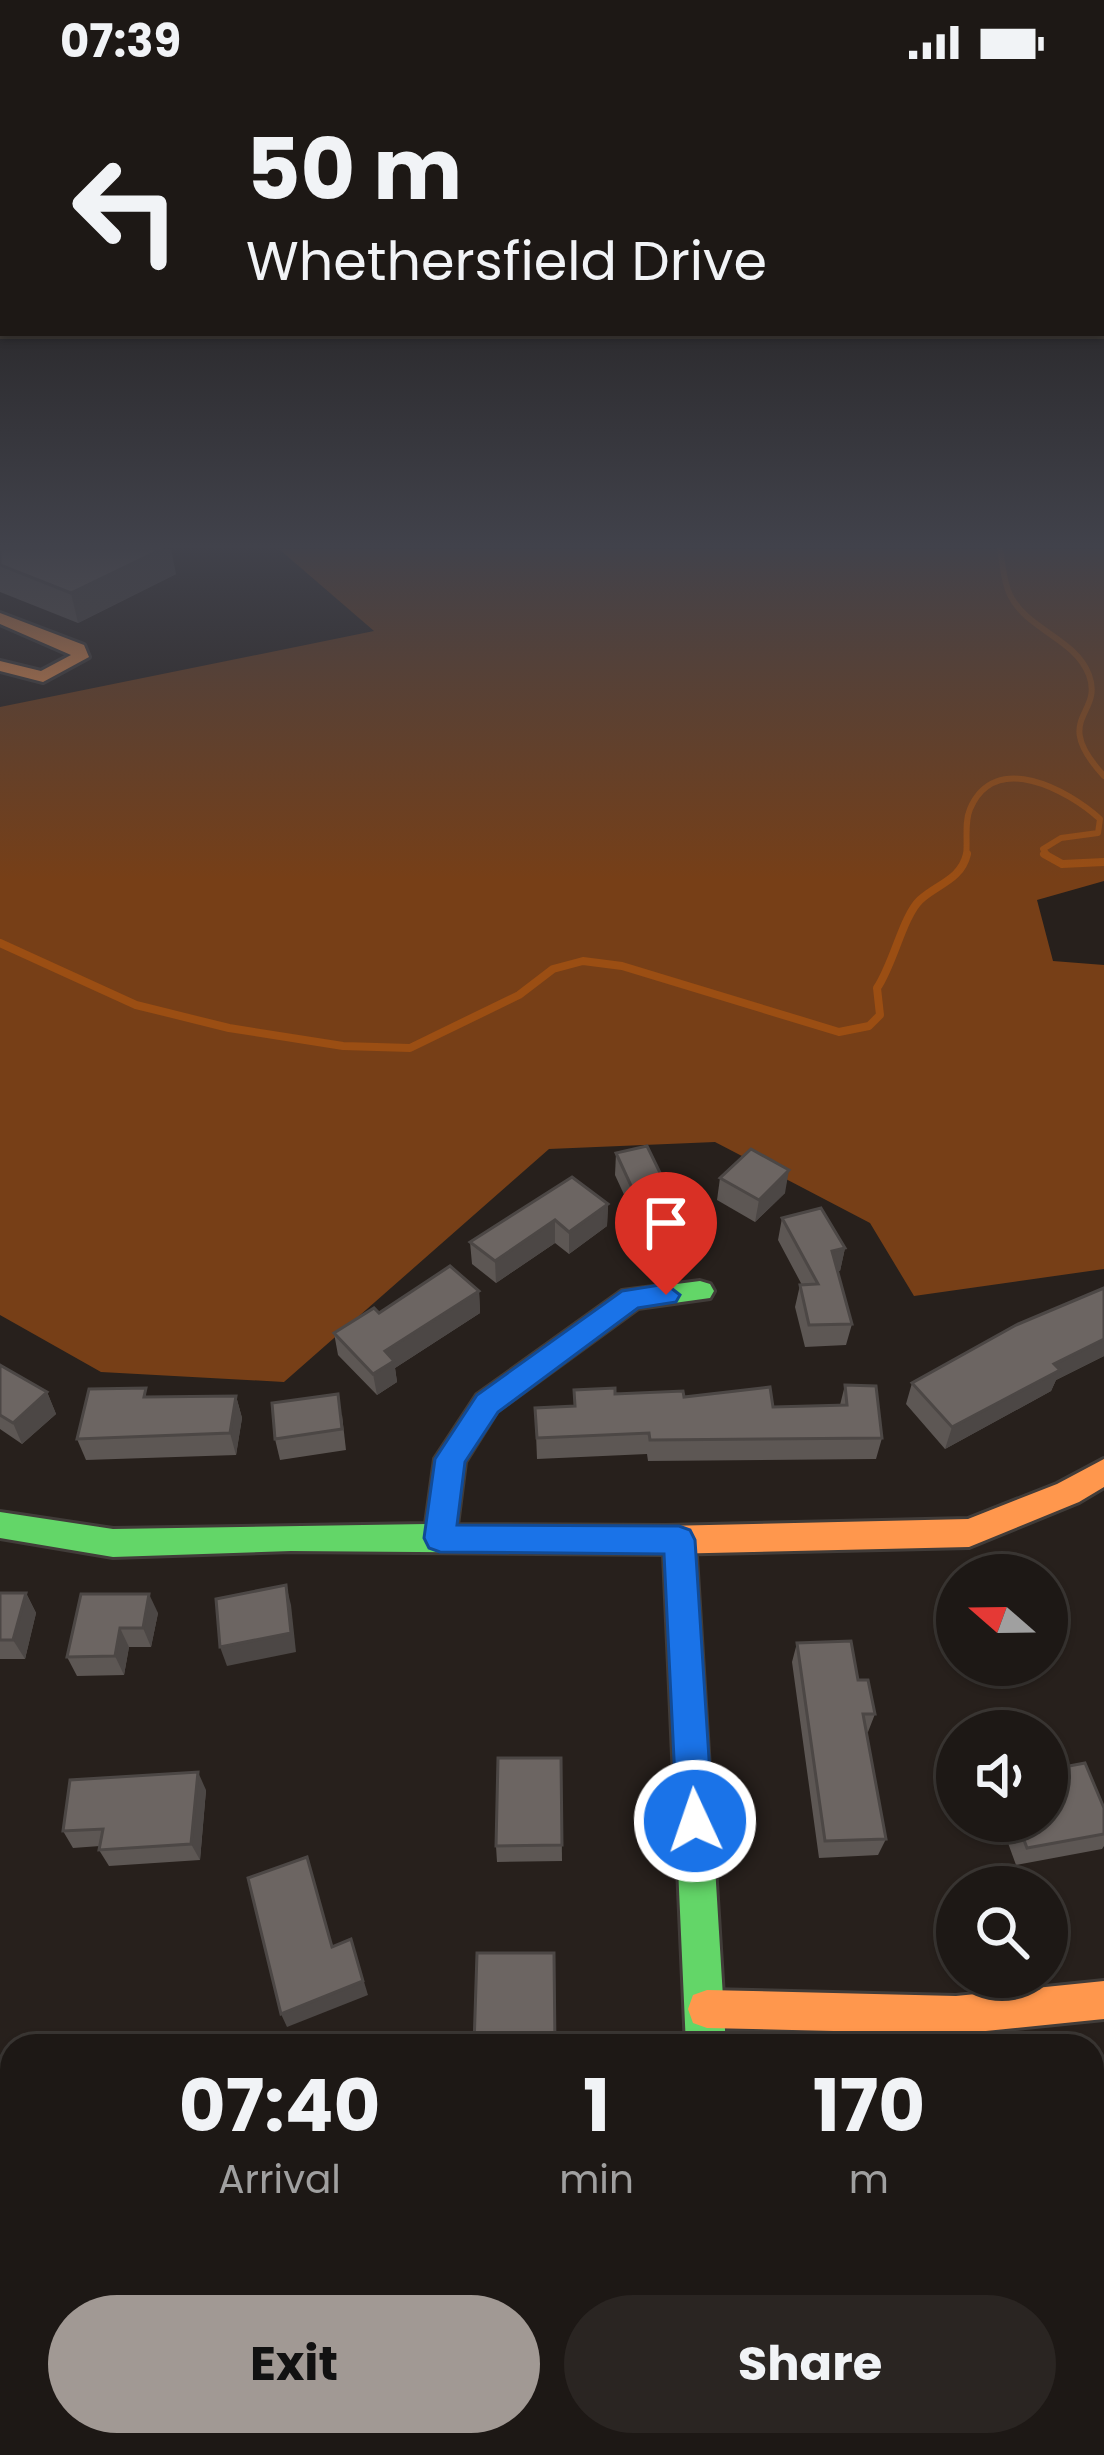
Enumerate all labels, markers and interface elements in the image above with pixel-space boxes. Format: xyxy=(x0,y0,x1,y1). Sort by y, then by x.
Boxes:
text: 07:39 xyxy=(60,10,181,73)
text: 50 m xyxy=(246,111,462,228)
icon: left xyxy=(48,132,204,288)
text: Whethersfield Drive xyxy=(246,223,767,299)
pin xyxy=(615,1172,717,1295)
icon: arrive xyxy=(633,1190,699,1256)
north arrow xyxy=(936,1554,1068,1686)
map controls xyxy=(936,1554,1068,1998)
button: sound xyxy=(936,1710,1068,1842)
position arrow xyxy=(632,1758,758,1884)
button: search xyxy=(936,1866,1068,1998)
text: 07:40 xyxy=(179,2055,380,2156)
text: 1 xyxy=(583,2055,610,2156)
text: 170 xyxy=(813,2055,925,2156)
text: Arrival xyxy=(218,2152,341,2207)
text: min xyxy=(559,2152,634,2207)
text: m xyxy=(849,2152,889,2207)
button: Exit xyxy=(48,2295,540,2433)
button: Share xyxy=(564,2295,1056,2433)

